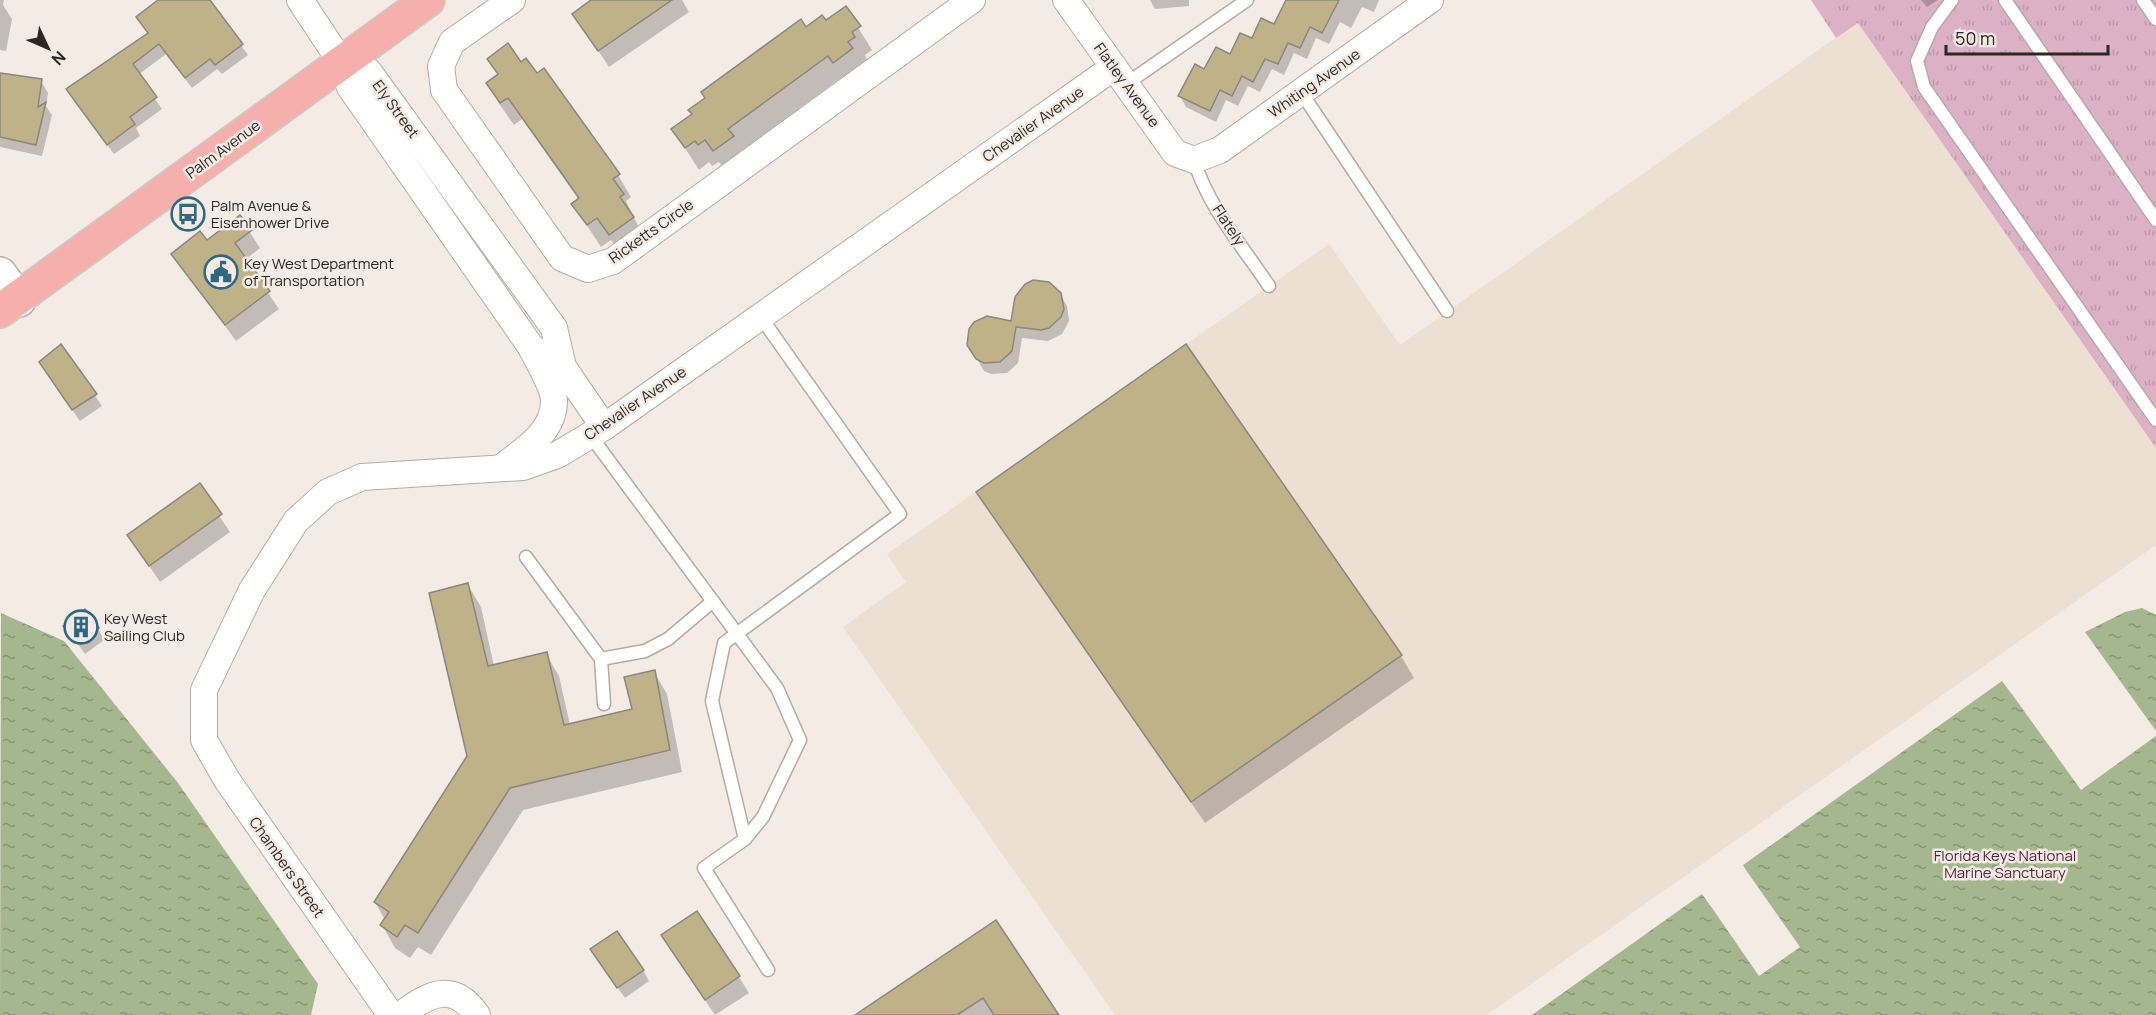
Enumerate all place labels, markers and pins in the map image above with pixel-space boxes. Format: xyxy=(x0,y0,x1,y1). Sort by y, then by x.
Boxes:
place label: Palm Avenue & Eisenhower Drive xyxy=(211,195,330,233)
bus stop icon: Palm Avenue & Eisenhower Drive xyxy=(170,196,206,232)
place label: Key West Department of Transportation xyxy=(244,253,394,291)
public building icon: Key West Department of Transportation xyxy=(203,254,239,290)
place label: Key West Sailing Club xyxy=(104,608,185,646)
building icon: Key West Sailing Club xyxy=(63,609,99,645)

